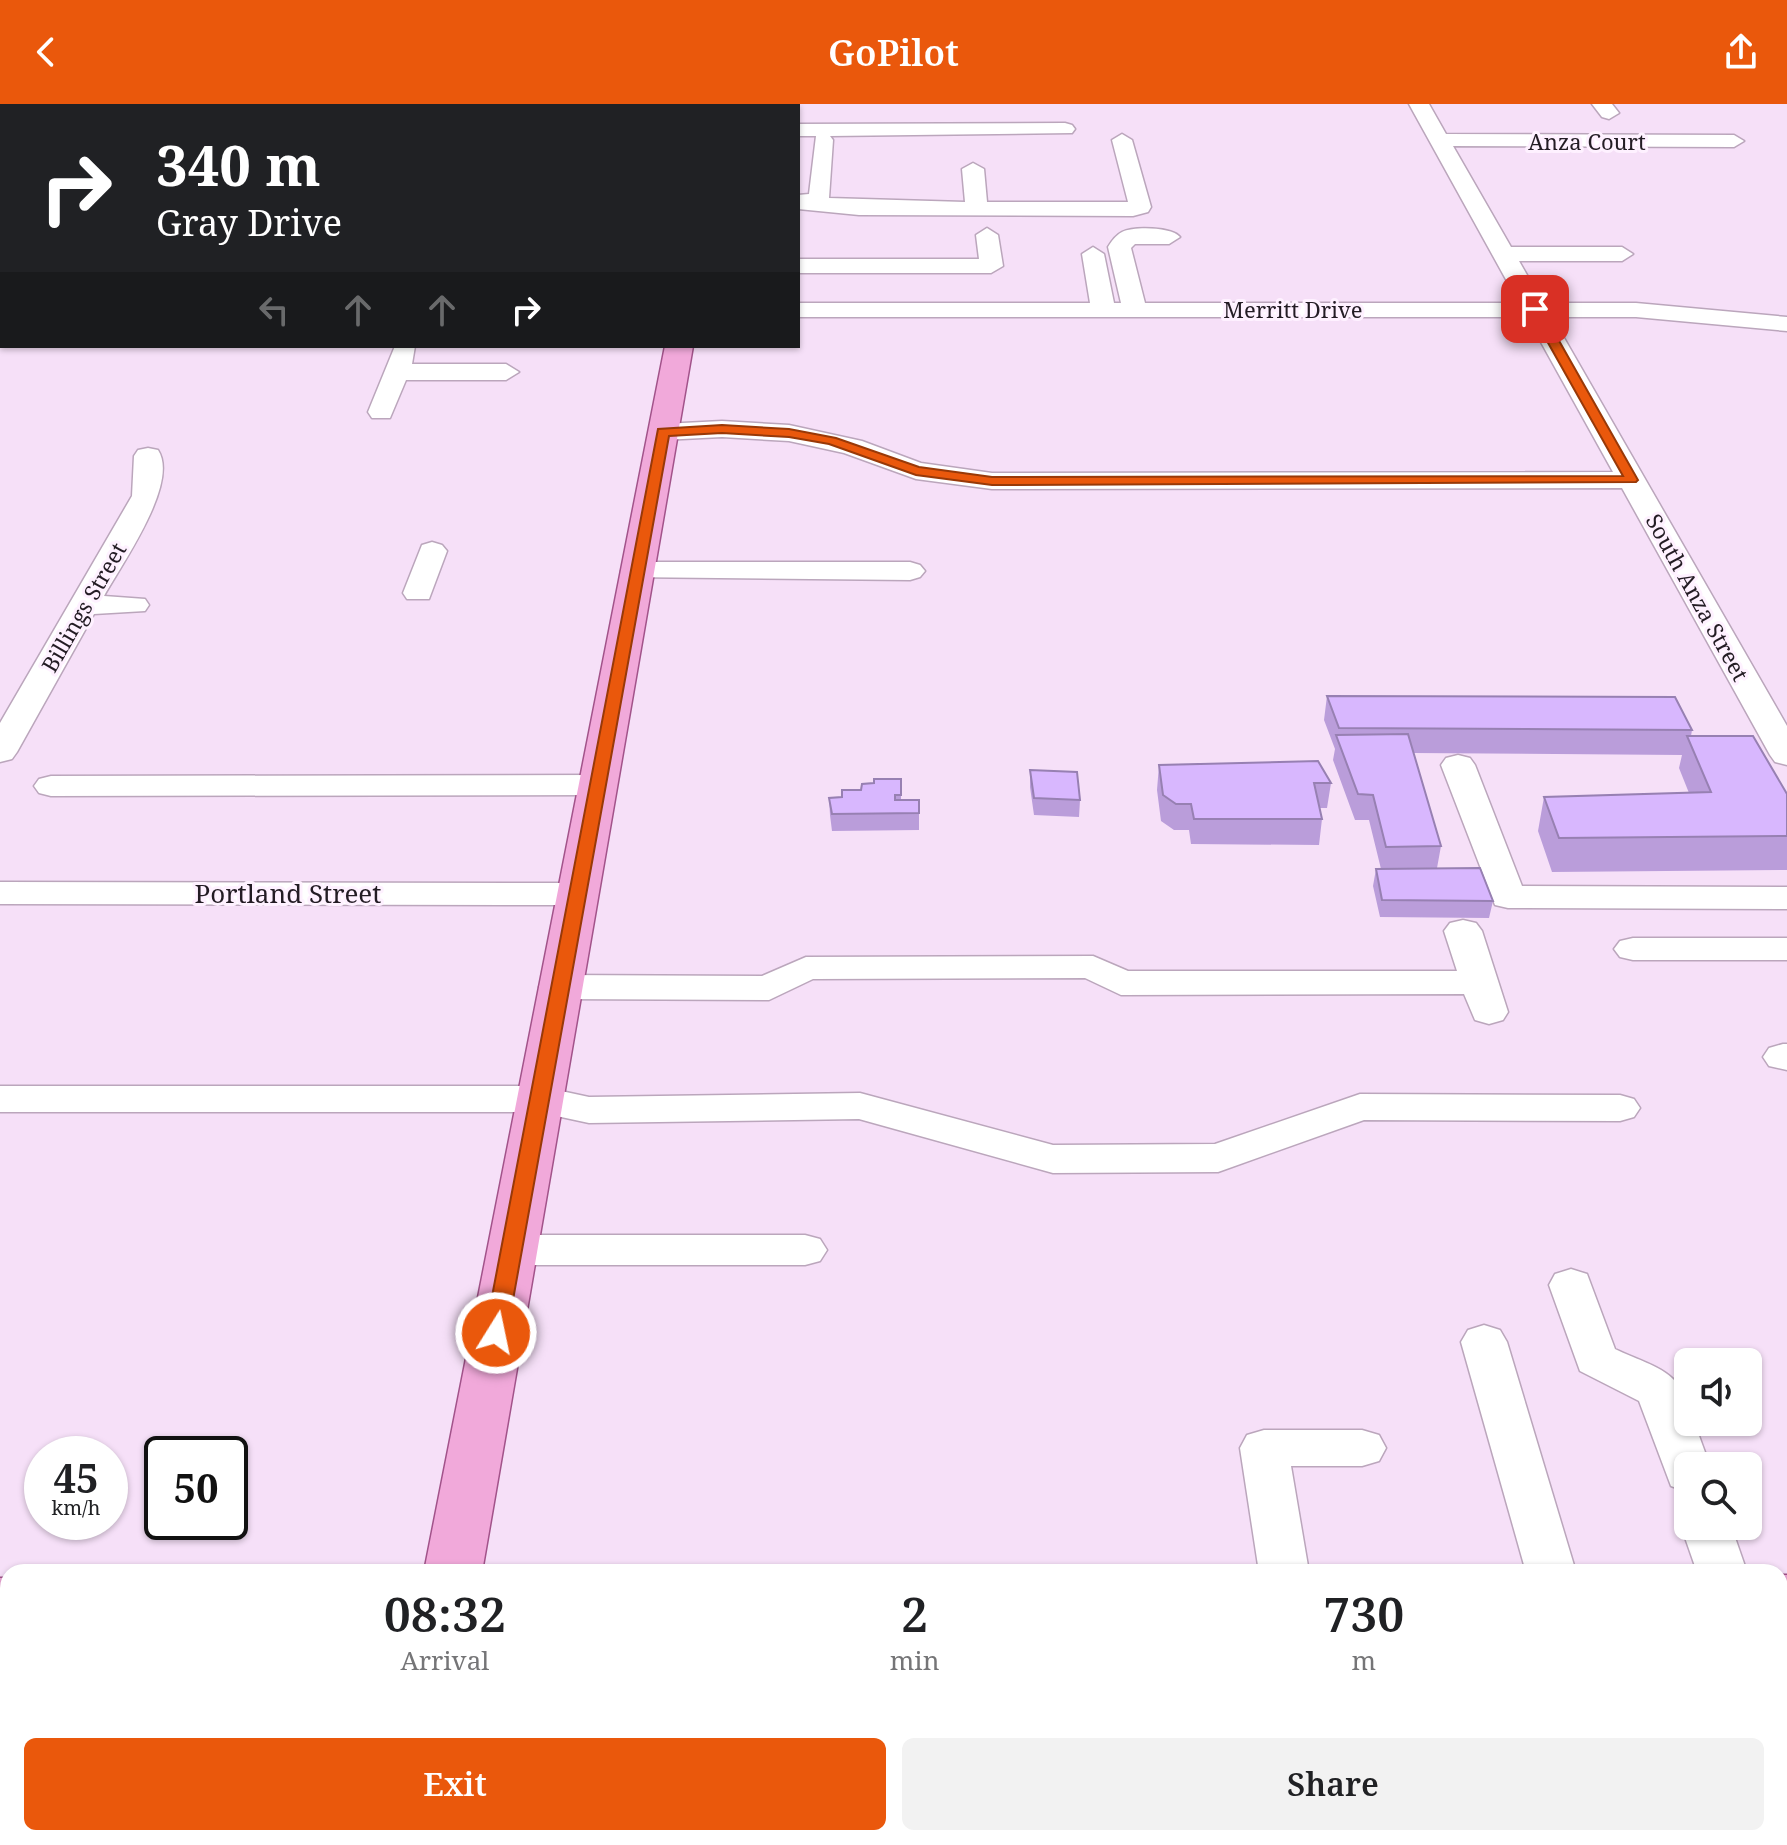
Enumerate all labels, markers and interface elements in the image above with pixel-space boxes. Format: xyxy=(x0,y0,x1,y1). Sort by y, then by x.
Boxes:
text: GoPilot xyxy=(828,28,959,77)
icon: back xyxy=(24,30,68,74)
icon: share xyxy=(1719,30,1763,74)
text: 340 m xyxy=(156,126,321,202)
street label: Anza Court xyxy=(1528,126,1646,156)
icon: right xyxy=(24,136,128,240)
text: Gray Drive xyxy=(156,198,342,247)
pin xyxy=(1501,275,1569,343)
icon: arrive xyxy=(1513,287,1557,331)
icon: left xyxy=(252,288,296,332)
icon: ahead xyxy=(336,288,380,332)
icon: ahead xyxy=(420,288,464,332)
icon: right xyxy=(504,288,548,332)
street label: Merritt Drive xyxy=(1223,294,1363,324)
street label: South Anza Street xyxy=(1640,508,1756,686)
street label: Billings Street xyxy=(34,536,132,677)
street label: Portland Street xyxy=(195,875,381,911)
position arrow xyxy=(454,1291,538,1375)
map controls xyxy=(1674,1348,1762,1540)
button: sound xyxy=(1674,1348,1762,1436)
speed limit sign: 50 xyxy=(144,1436,248,1540)
text: 45 xyxy=(53,1450,99,1505)
button: search xyxy=(1674,1452,1762,1540)
text: km/h xyxy=(51,1494,101,1521)
text: 08:32 xyxy=(384,1581,506,1646)
text: 2 xyxy=(901,1581,928,1646)
text: 730 xyxy=(1323,1581,1404,1646)
text: Arrival xyxy=(400,1642,489,1678)
text: min xyxy=(890,1642,939,1678)
text: m xyxy=(1351,1642,1376,1678)
button: Exit xyxy=(24,1738,886,1830)
button: Share xyxy=(902,1738,1764,1830)

